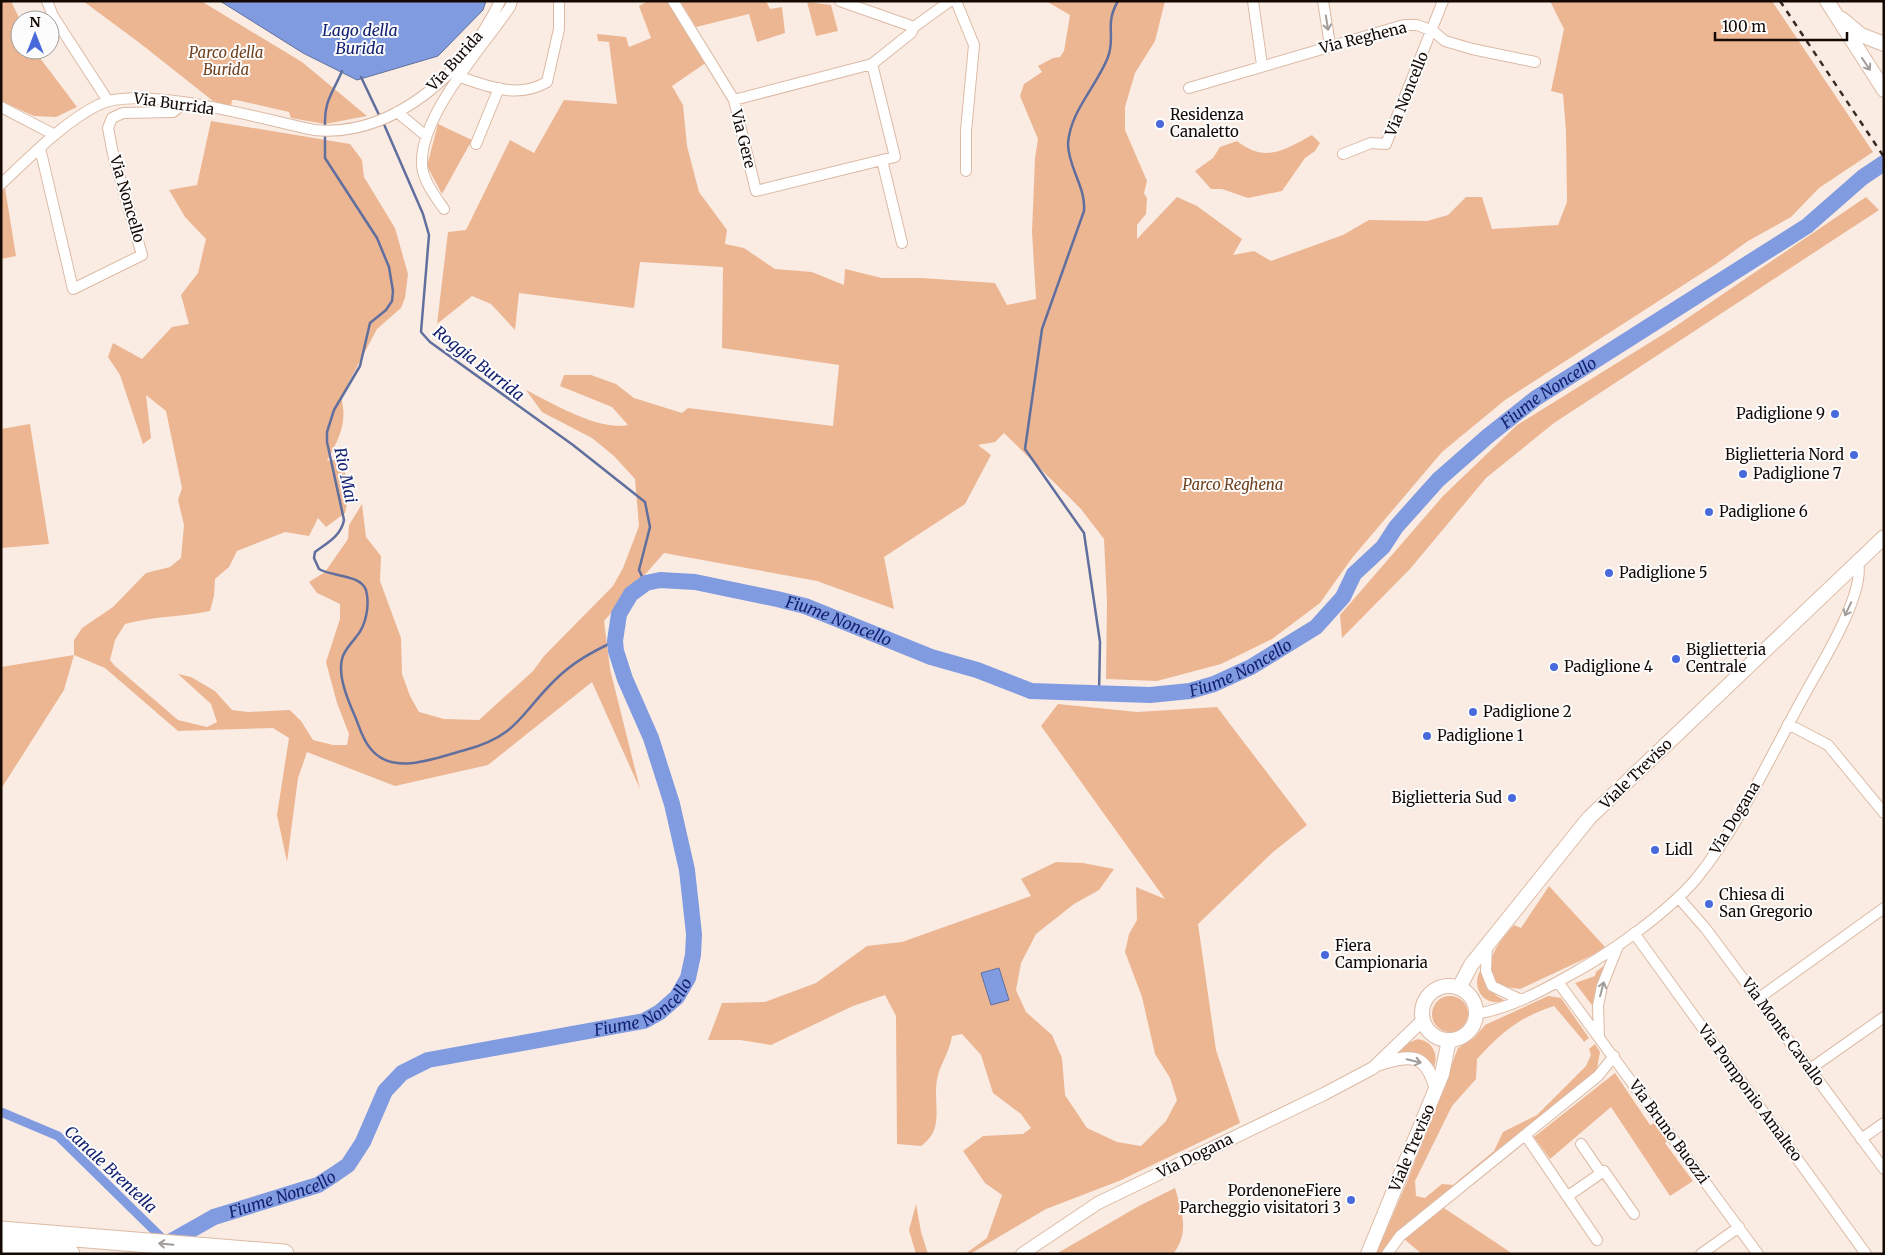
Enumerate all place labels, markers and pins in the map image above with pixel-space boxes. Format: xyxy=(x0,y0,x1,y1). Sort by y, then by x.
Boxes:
place label: Residenza Canaletto xyxy=(1170,105,1244,141)
marker: Residenza Canaletto xyxy=(1154,118,1166,130)
place label: Padiglione 9 xyxy=(1736,404,1825,423)
marker: Padiglione 9 xyxy=(1829,408,1841,420)
place label: Biglietteria Nord xyxy=(1725,445,1844,464)
marker: Biglietteria Nord xyxy=(1848,449,1860,461)
place label: Padiglione 7 xyxy=(1753,464,1842,483)
marker: Padiglione 7 xyxy=(1737,468,1749,480)
place label: Padiglione 6 xyxy=(1719,502,1808,521)
marker: Padiglione 6 xyxy=(1703,506,1715,518)
place label: Padiglione 5 xyxy=(1619,563,1708,582)
marker: Padiglione 5 xyxy=(1603,567,1615,579)
place label: Biglietteria Centrale xyxy=(1686,640,1766,676)
marker: Biglietteria Centrale xyxy=(1670,653,1682,665)
place label: Padiglione 4 xyxy=(1564,657,1653,676)
marker: Padiglione 4 xyxy=(1548,661,1560,673)
place label: Padiglione 2 xyxy=(1483,702,1572,721)
marker: Padiglione 2 xyxy=(1467,706,1479,718)
place label: Padiglione 1 xyxy=(1437,726,1524,745)
marker: Padiglione 1 xyxy=(1421,730,1433,742)
place label: Biglietteria Sud xyxy=(1391,788,1502,807)
marker: Biglietteria Sud xyxy=(1506,792,1518,804)
place label: Lidl xyxy=(1665,840,1693,859)
marker: Lidl xyxy=(1649,844,1661,856)
place label: Chiesa di San Gregorio xyxy=(1719,885,1813,921)
marker: Chiesa di San Gregorio xyxy=(1703,898,1715,910)
place label: Fiera Campionaria xyxy=(1335,936,1428,972)
marker: Fiera Campionaria xyxy=(1319,949,1331,961)
place label: PordenoneFiere Parcheggio visitatori 3 xyxy=(1179,1181,1341,1217)
marker: PordenoneFiere Parcheggio visitatori 3 xyxy=(1345,1194,1357,1206)

